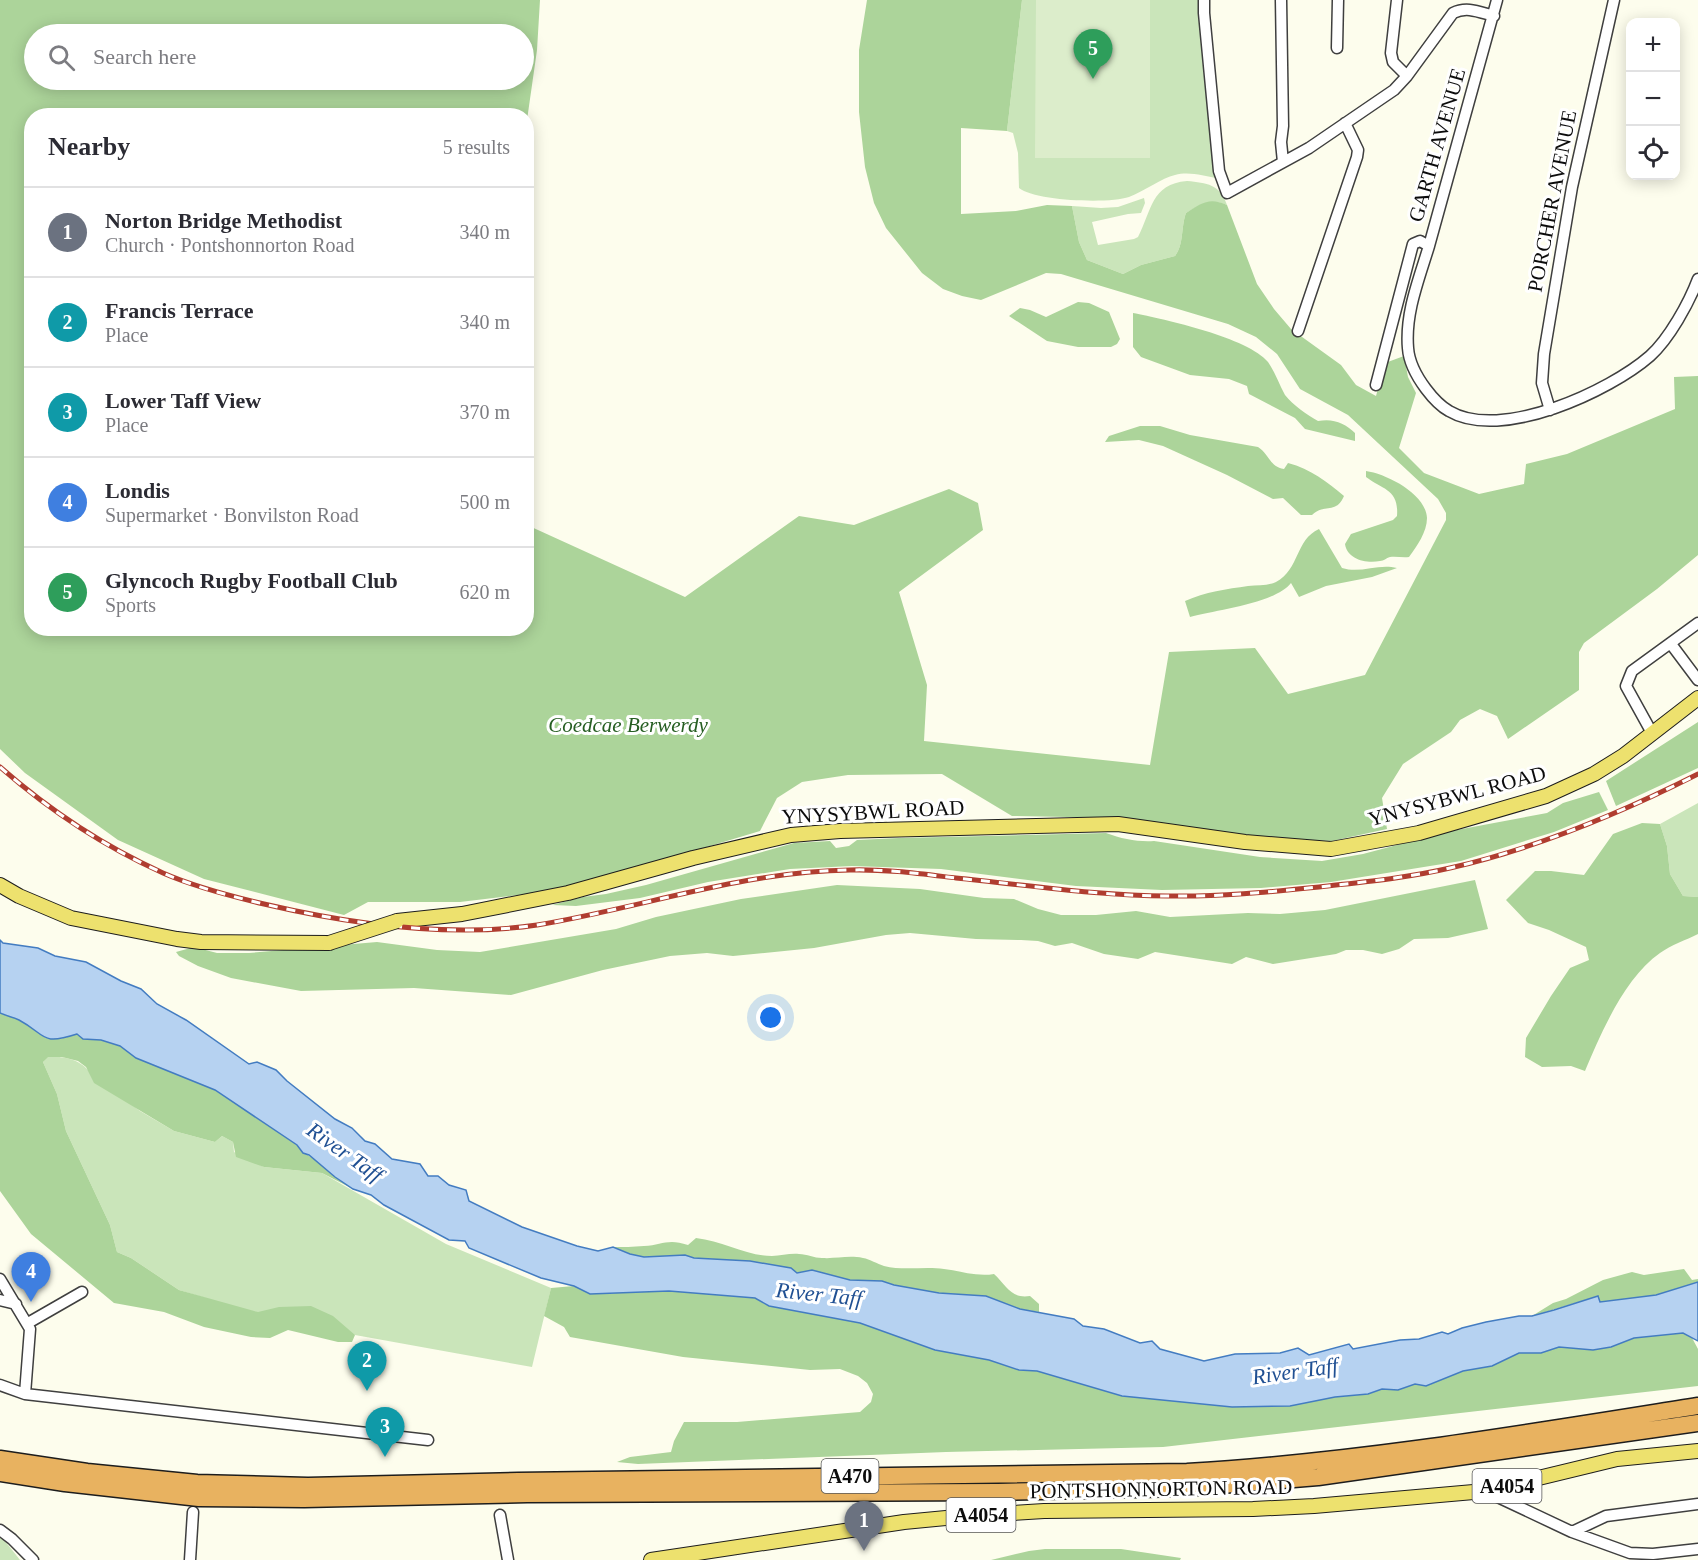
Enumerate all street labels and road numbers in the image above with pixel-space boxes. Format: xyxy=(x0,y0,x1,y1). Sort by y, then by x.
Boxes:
street label: GARTH AVENUE xyxy=(1404,65,1470,225)
street label: PORCHER AVENUE xyxy=(1523,108,1581,294)
street label: YNYSYBWL ROAD xyxy=(1366,761,1548,831)
street label: YNYSYBWL ROAD xyxy=(781,795,965,829)
road number: A470 xyxy=(822,1459,878,1493)
road number: A4054 xyxy=(1472,1469,1541,1503)
street label: PONTSHONNORTON ROAD xyxy=(1029,1475,1293,1503)
road number: A4054 xyxy=(946,1498,1016,1532)

